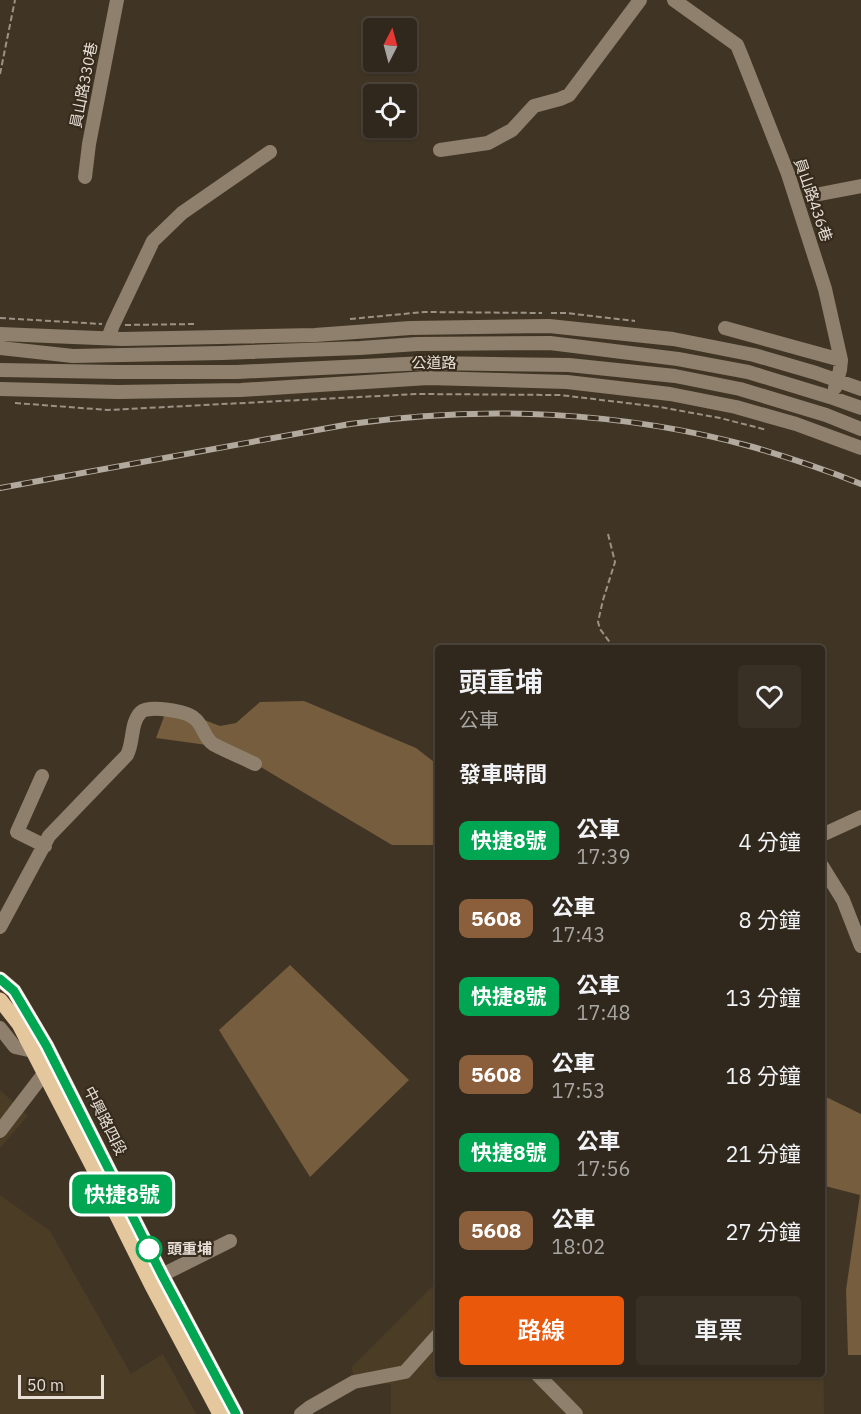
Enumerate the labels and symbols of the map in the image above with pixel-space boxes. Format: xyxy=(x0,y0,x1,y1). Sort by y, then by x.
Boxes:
north arrow xyxy=(363,18,417,72)
street label: 員山路330巷 xyxy=(66,40,101,129)
street label: 員山路436巷 xyxy=(790,156,837,244)
street label: 公道路 xyxy=(411,353,457,372)
street label: 中興路四段 xyxy=(80,1083,131,1159)
line badge: 快捷8號 xyxy=(80,1174,164,1214)
marker: 頭重埔 xyxy=(136,1236,162,1262)
place label: 頭重埔 xyxy=(167,1239,212,1258)
scale bar xyxy=(18,1372,104,1400)

